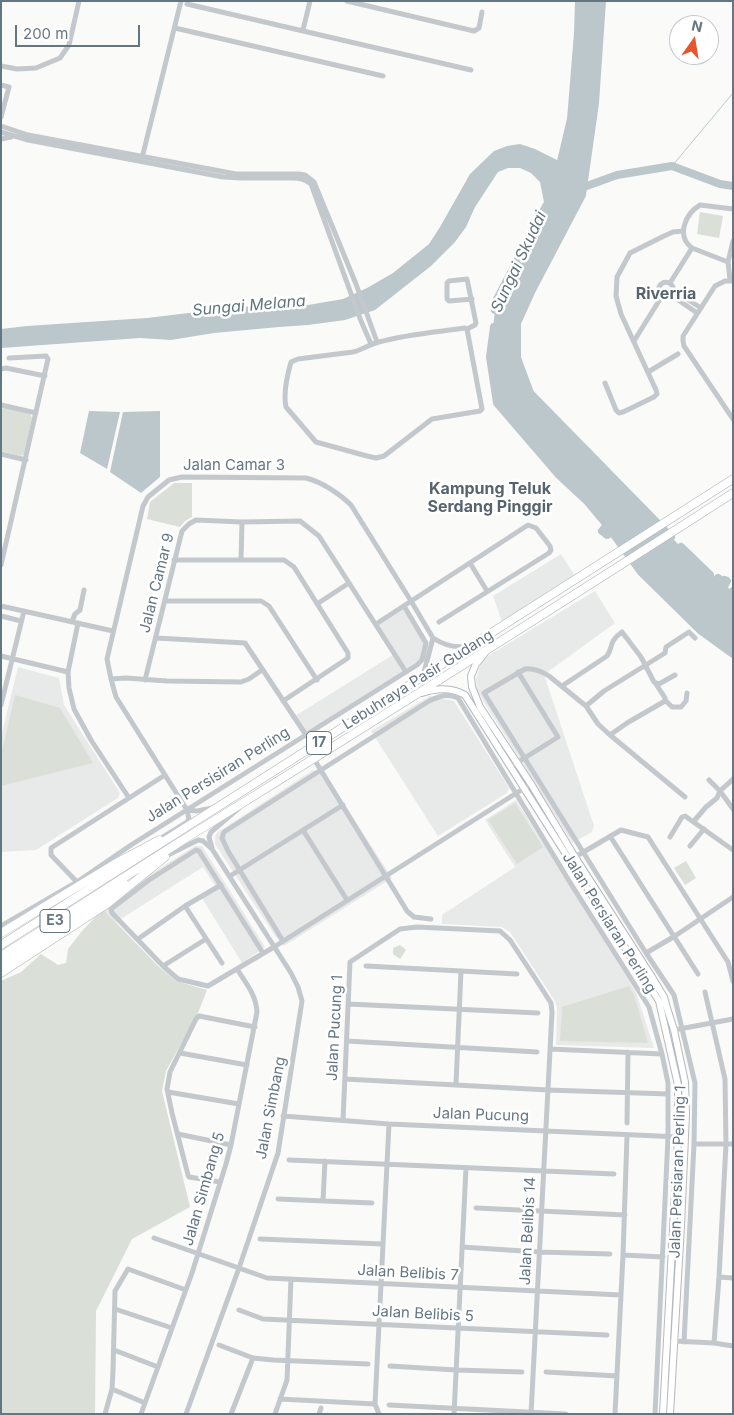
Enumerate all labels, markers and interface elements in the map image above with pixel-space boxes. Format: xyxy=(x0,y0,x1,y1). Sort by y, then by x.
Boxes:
scale bar xyxy=(18,15,142,47)
north arrow xyxy=(669,15,719,65)
text: N xyxy=(690,16,704,35)
text: 200 m xyxy=(23,24,68,43)
water label: Sungai Skudai xyxy=(487,208,551,316)
district label: Riverria xyxy=(636,284,696,304)
water label: Sungai Melana xyxy=(191,291,307,321)
street label: Jalan Camar 3 xyxy=(183,456,285,474)
district label: Kampung Teluk Serdang Pinggir xyxy=(427,479,553,517)
street label: Jalan Camar 9 xyxy=(136,531,178,635)
street label: Lebuhraya Pasir Gudang xyxy=(339,626,497,734)
street label: Jalan Persisiran Perling xyxy=(143,723,293,827)
road number: 17 xyxy=(306,731,332,754)
street label: Jalan Persiaran Perling xyxy=(558,849,660,997)
road number: E3 xyxy=(40,909,70,932)
street label: Jalan Pucung 1 xyxy=(323,974,347,1082)
street label: Jalan Simbang xyxy=(252,1055,290,1161)
street label: Jalan Persiaran Perling 1 xyxy=(666,1085,690,1259)
street label: Jalan Pucung xyxy=(433,1104,529,1126)
street label: Jalan Simbang 5 xyxy=(179,1130,229,1248)
street label: Jalan Belibis 14 xyxy=(516,1176,540,1286)
street label: Jalan Belibis 7 xyxy=(357,1261,459,1285)
street label: Jalan Belibis 5 xyxy=(372,1302,474,1326)

